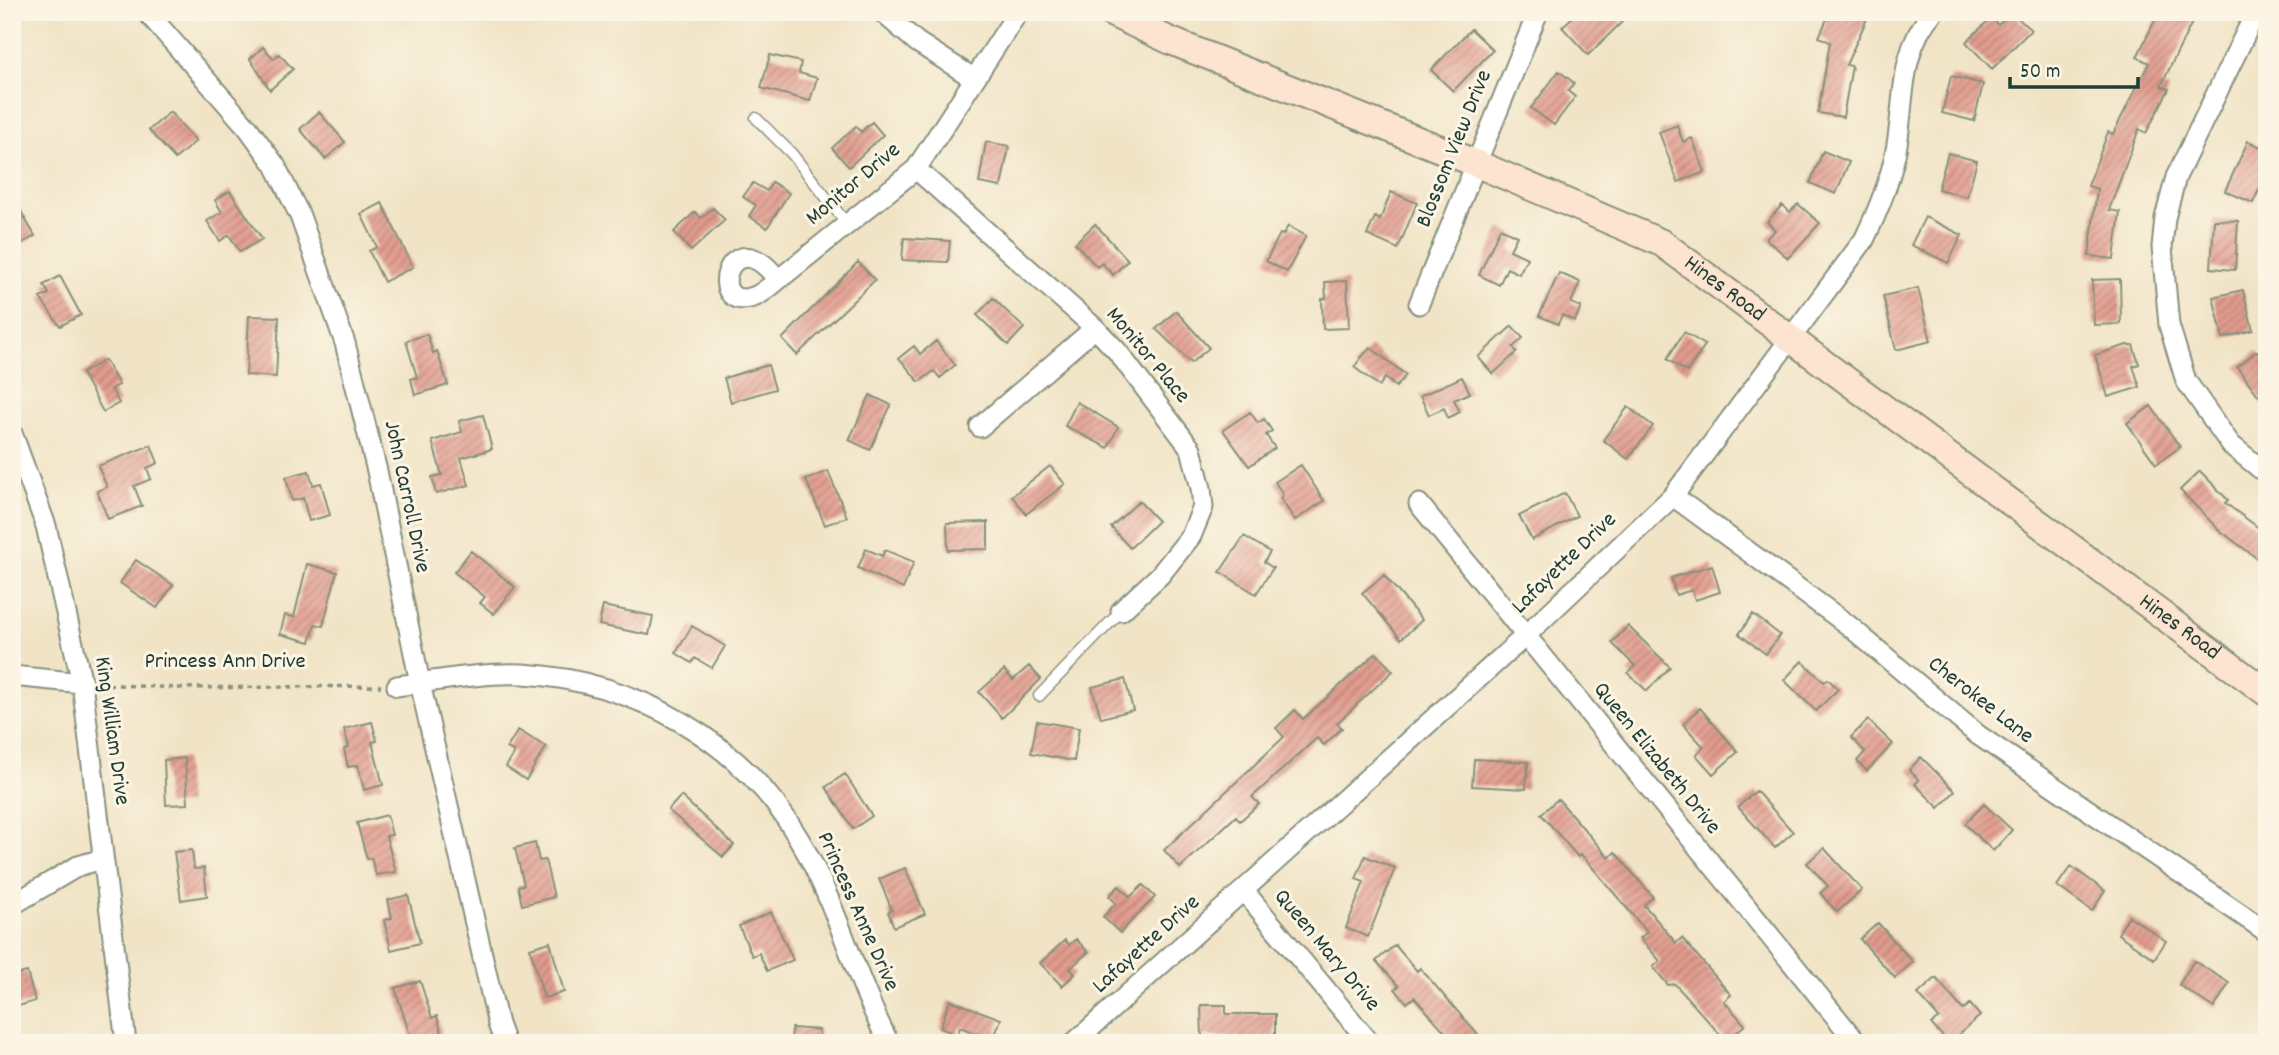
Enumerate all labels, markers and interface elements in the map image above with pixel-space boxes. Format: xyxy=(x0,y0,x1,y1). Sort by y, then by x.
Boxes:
scale bar xyxy=(2010,46,2137,90)
text: 50 m xyxy=(2020,58,2060,88)
street label: Blossom View Drive xyxy=(1408,65,1502,233)
street label: Monitor Drive xyxy=(799,135,909,235)
street label: Hines Road xyxy=(1676,248,1772,331)
street label: Monitor Place xyxy=(1097,301,1197,411)
street label: John Carroll Drive xyxy=(374,418,438,576)
street label: Lafayette Drive xyxy=(1505,505,1625,623)
street label: Hines Road xyxy=(2131,586,2227,669)
street label: Princess Ann Drive xyxy=(144,646,306,679)
street label: Cherokee Lane xyxy=(1920,649,2040,753)
street label: King William Drive xyxy=(84,655,138,807)
street label: Queen Elizabeth Drive xyxy=(1584,676,1728,842)
street label: Princess Anne Drive xyxy=(807,827,907,997)
street label: Queen Mary Drive xyxy=(1265,882,1387,1020)
street label: Lafayette Drive xyxy=(1086,888,1208,1002)

